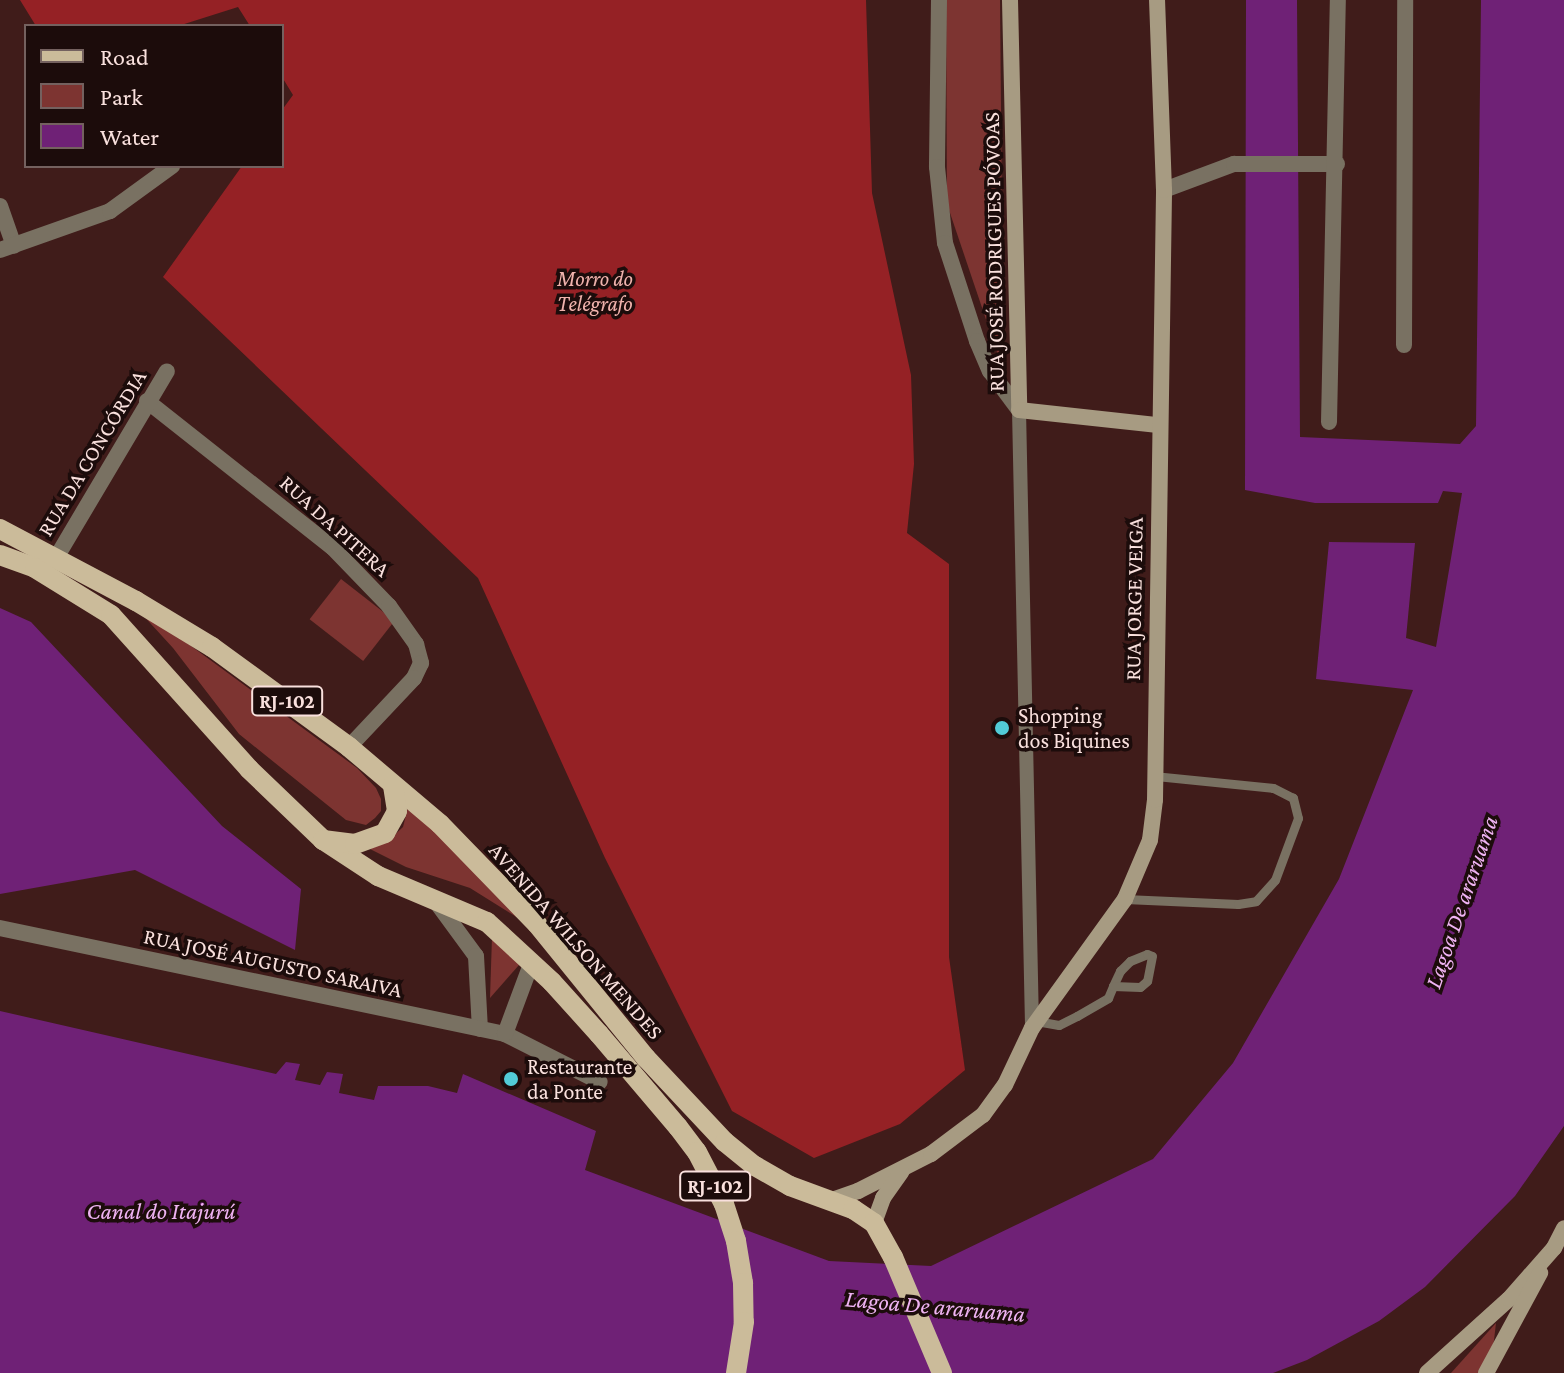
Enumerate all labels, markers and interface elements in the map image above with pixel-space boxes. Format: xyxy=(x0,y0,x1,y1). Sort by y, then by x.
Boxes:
legend xyxy=(24,24,284,168)
text: Road xyxy=(100,43,149,70)
text: Park xyxy=(100,83,143,110)
street label: RUA JOSÉ RODRIGUES PÓVOAS xyxy=(978,112,1010,392)
text: Water xyxy=(100,123,159,150)
park label: Morro do Telégrafo xyxy=(557,265,633,316)
street label: RUA DA CONCÓRDIA xyxy=(32,365,152,541)
street label: RUA DA PITERA xyxy=(274,470,396,582)
street label: RUA JORGE VEIGA xyxy=(1119,517,1149,681)
road number: RJ-102 xyxy=(251,685,323,717)
place label: Shopping dos Biquines xyxy=(1018,702,1130,754)
marker: Shopping dos Biquines xyxy=(993,719,1011,737)
water label: Lagoa De araruama xyxy=(1418,812,1504,992)
street label: AVENIDA WILSON MENDES xyxy=(483,837,669,1045)
street label: RUA JOSÉ AUGUSTO SARAIVA xyxy=(141,923,405,1003)
place label: Restaurante da Ponte xyxy=(527,1053,632,1104)
marker: Restaurante da Ponte xyxy=(502,1070,520,1088)
road number: RJ-102 xyxy=(679,1170,751,1202)
water label: Canal do Itajurú xyxy=(86,1197,236,1225)
water label: Lagoa De araruama xyxy=(844,1284,1026,1328)

